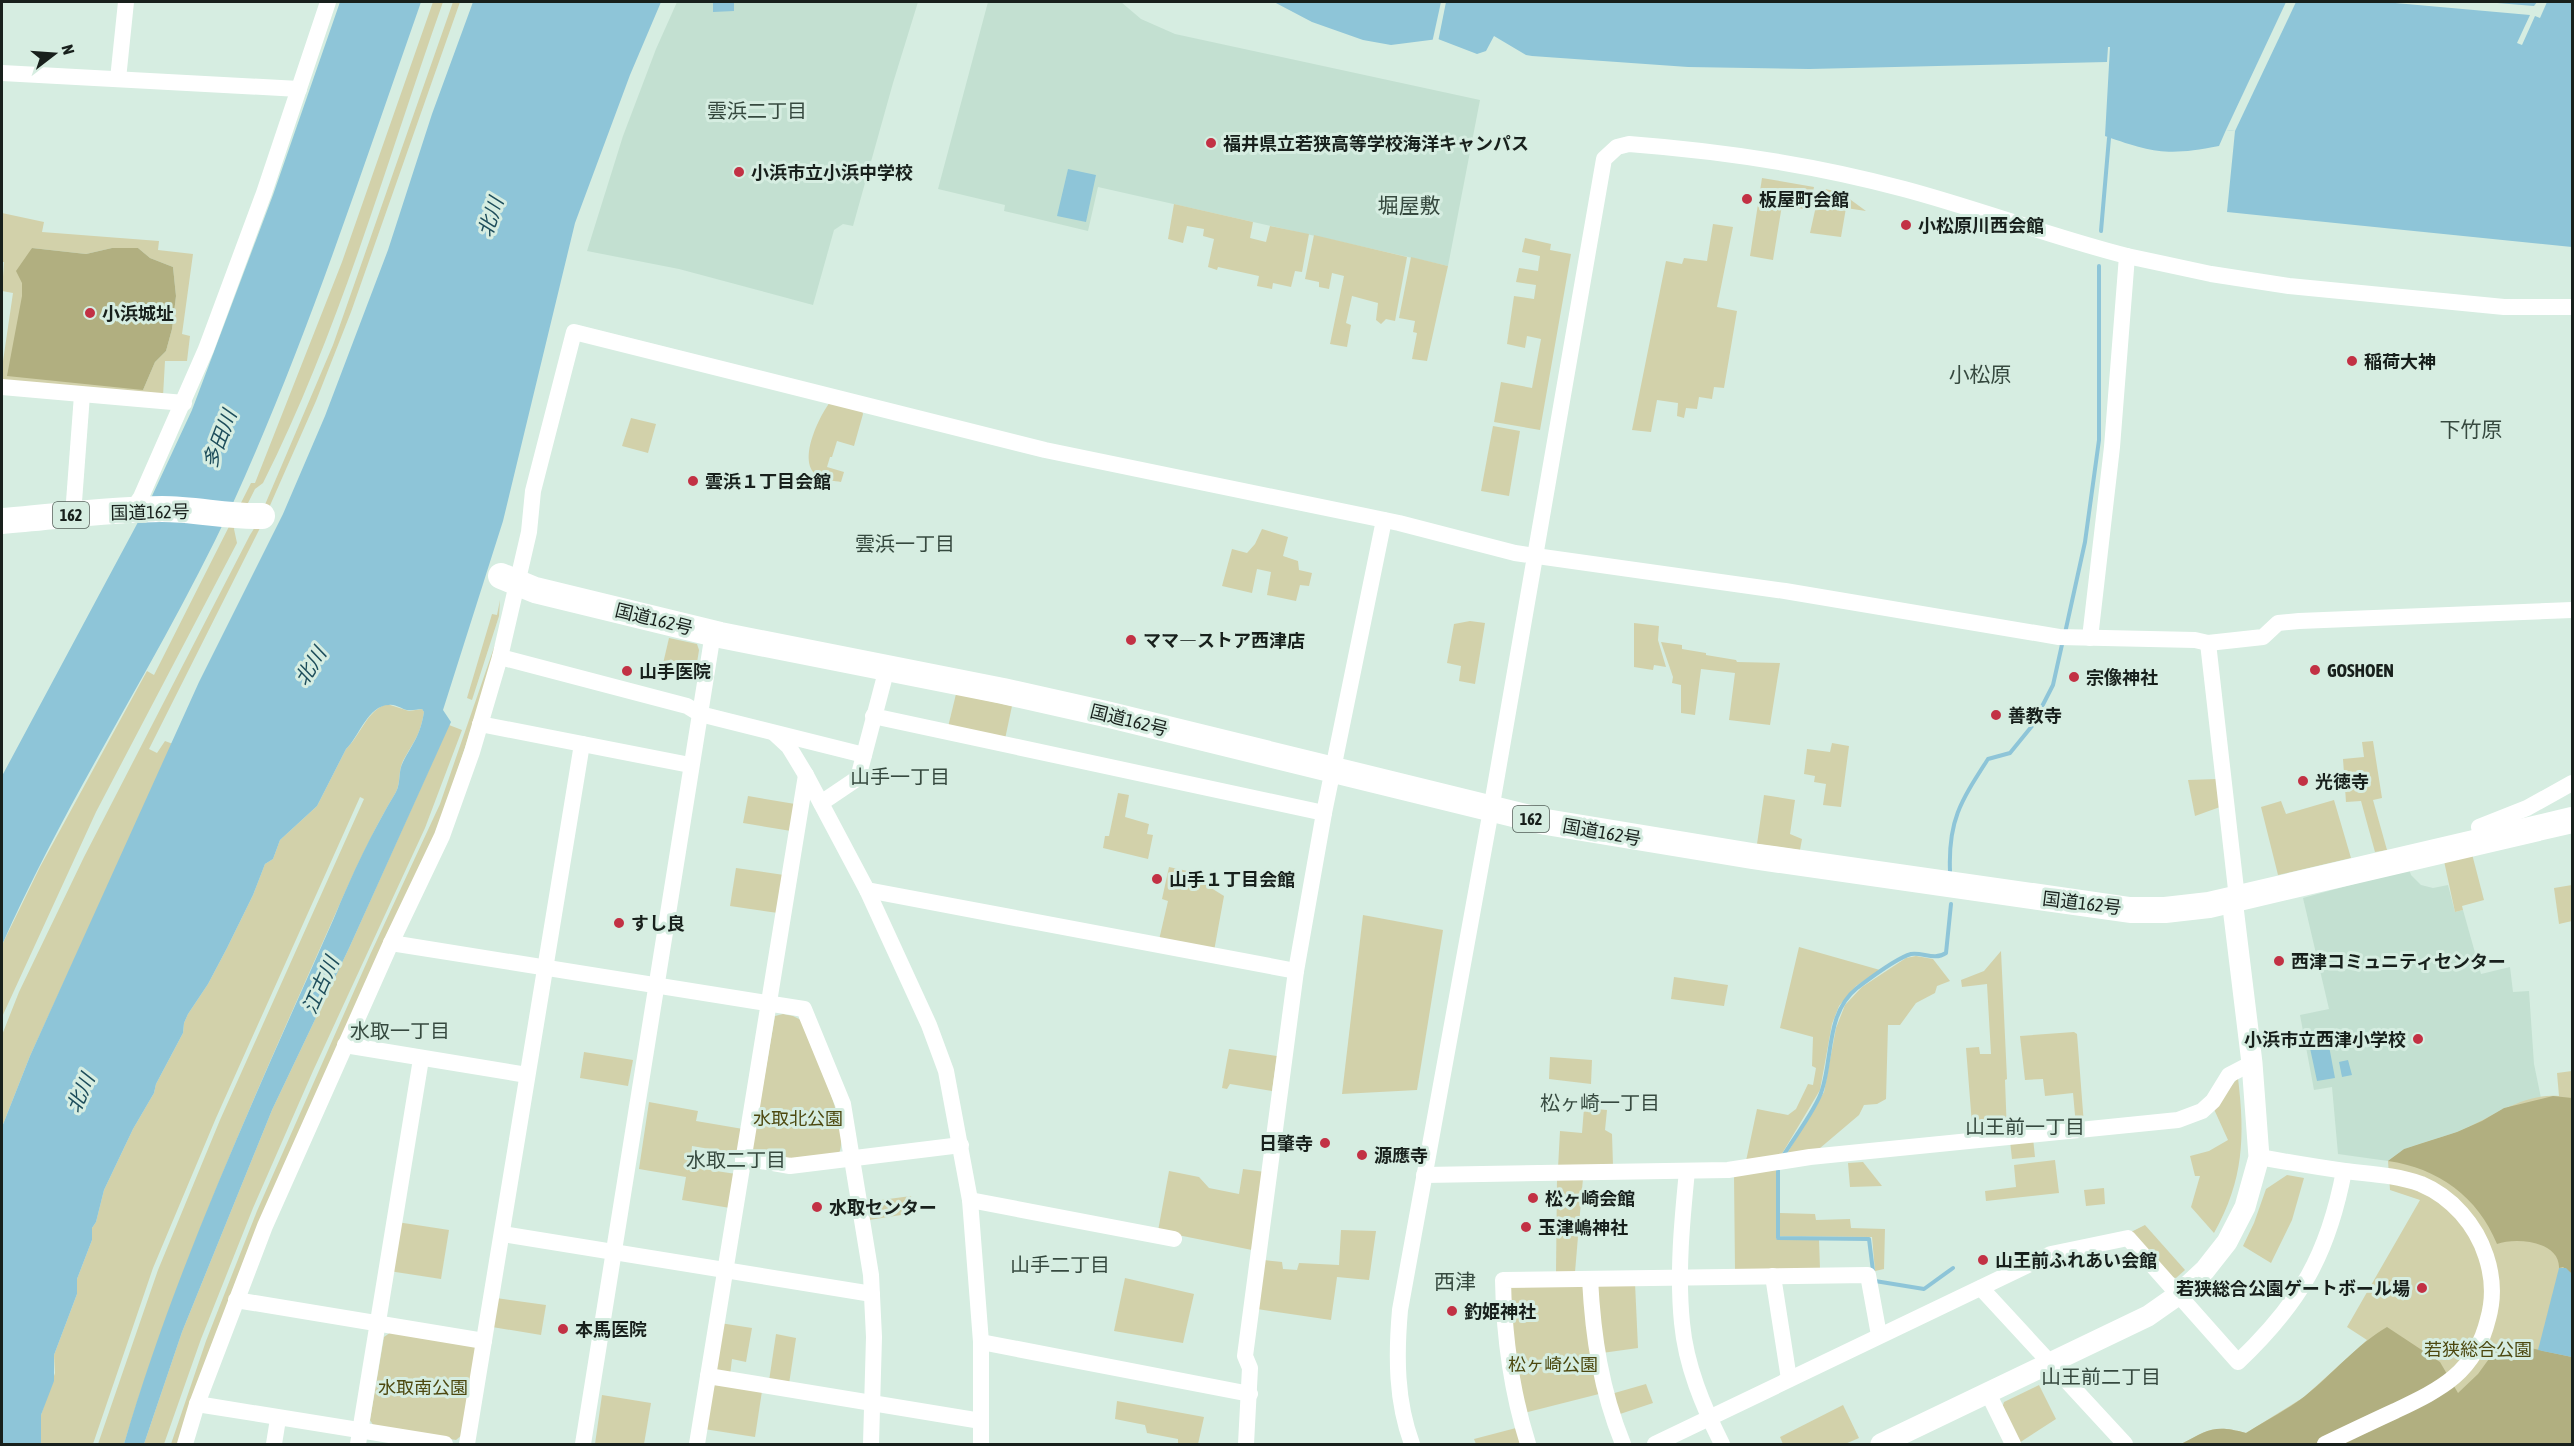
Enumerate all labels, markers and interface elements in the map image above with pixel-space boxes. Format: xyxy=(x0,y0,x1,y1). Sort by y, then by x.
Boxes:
north arrow xyxy=(24,24,84,84)
text: N xyxy=(58,42,78,57)
district label: 雲浜二丁目 xyxy=(707,99,807,122)
place label: 福井県立若狭高等学校海洋キャンパス xyxy=(1223,133,1529,154)
marker: 福井県立若狭高等学校海洋キャンパス xyxy=(1204,136,1218,150)
place label: 小浜市立小浜中学校 xyxy=(751,162,913,183)
marker: 小浜市立小浜中学校 xyxy=(732,165,746,179)
place label: 板屋町会館 xyxy=(1759,189,1849,210)
marker: 板屋町会館 xyxy=(1740,192,1754,206)
water label: 北川 xyxy=(473,193,508,240)
district label: 堀屋敷 xyxy=(1378,193,1441,217)
place label: 小松原川西会館 xyxy=(1918,215,2044,236)
marker: 小松原川西会館 xyxy=(1899,218,1913,232)
place label: 小浜城址 xyxy=(102,303,174,324)
marker: 小浜城址 xyxy=(83,306,97,320)
place label: 稲荷大神 xyxy=(2364,351,2436,372)
marker: 稲荷大神 xyxy=(2345,354,2359,368)
district label: 小松原 xyxy=(1949,362,2012,386)
water label: 多田川 xyxy=(198,405,241,471)
district label: 下竹原 xyxy=(2440,417,2503,441)
place label: 雲浜１丁目会館 xyxy=(705,471,831,492)
marker: 雲浜１丁目会館 xyxy=(686,474,700,488)
street label: 国道162号 xyxy=(110,501,190,523)
road number: 162 xyxy=(53,502,89,528)
district label: 雲浜一丁目 xyxy=(855,532,955,555)
street label: 国道162号 xyxy=(613,599,695,639)
place label: ママ―ストア西津店 xyxy=(1143,630,1305,651)
marker: ママ―ストア西津店 xyxy=(1124,633,1138,647)
water label: 北川 xyxy=(290,641,331,689)
place label: GOSHOEN xyxy=(2327,660,2394,681)
place label: 山手医院 xyxy=(639,661,711,682)
marker: GOSHOEN xyxy=(2308,663,2322,677)
marker: 山手医院 xyxy=(620,664,634,678)
place label: 宗像神社 xyxy=(2086,667,2158,688)
marker: 宗像神社 xyxy=(2067,670,2081,684)
street label: 国道162号 xyxy=(1088,700,1170,740)
place label: 善教寺 xyxy=(2008,705,2062,726)
marker: 善教寺 xyxy=(1989,708,2003,722)
district label: 山手一丁目 xyxy=(850,765,950,788)
place label: 光徳寺 xyxy=(2315,771,2369,792)
marker: 光徳寺 xyxy=(2296,774,2310,788)
road number: 162 xyxy=(1513,806,1549,832)
street label: 国道162号 xyxy=(1561,815,1643,849)
place label: 山手１丁目会館 xyxy=(1169,869,1295,890)
marker: 山手１丁目会館 xyxy=(1150,872,1164,886)
street label: 国道162号 xyxy=(2041,888,2123,918)
place label: すし良 xyxy=(631,913,685,934)
marker: すし良 xyxy=(612,916,626,930)
water label: 江古川 xyxy=(297,951,344,1017)
place label: 西津コミュニティセンター xyxy=(2291,951,2506,972)
marker: 西津コミュニティセンター xyxy=(2272,954,2286,968)
district label: 水取一丁目 xyxy=(350,1019,450,1042)
place label: 小浜市立西津小学校 xyxy=(2244,1029,2406,1050)
marker: 小浜市立西津小学校 xyxy=(2411,1032,2425,1046)
water label: 北川 xyxy=(61,1068,99,1116)
district label: 松ヶ崎一丁目 xyxy=(1540,1091,1660,1114)
park label: 水取北公園 xyxy=(753,1108,843,1129)
district label: 山王前一丁目 xyxy=(1965,1115,2085,1138)
place label: 日肇寺 xyxy=(1259,1133,1313,1154)
marker: 日肇寺 xyxy=(1318,1136,1332,1150)
place label: 源應寺 xyxy=(1374,1145,1428,1166)
district label: 水取二丁目 xyxy=(686,1148,786,1171)
marker: 源應寺 xyxy=(1355,1148,1369,1162)
place label: 松ヶ崎会館 xyxy=(1545,1188,1635,1209)
marker: 松ヶ崎会館 xyxy=(1526,1191,1540,1205)
place label: 水取センター xyxy=(829,1197,937,1218)
marker: 水取センター xyxy=(810,1200,824,1214)
place label: 玉津嶋神社 xyxy=(1538,1217,1628,1238)
marker: 玉津嶋神社 xyxy=(1519,1220,1533,1234)
place label: 山王前ふれあい会館 xyxy=(1995,1250,2157,1271)
district label: 山手二丁目 xyxy=(1010,1253,1110,1276)
marker: 山王前ふれあい会館 xyxy=(1976,1253,1990,1267)
district label: 西津 xyxy=(1434,1269,1476,1293)
place label: 若狭総合公園ゲートボール場 xyxy=(2176,1278,2410,1299)
marker: 若狭総合公園ゲートボール場 xyxy=(2415,1281,2429,1295)
place label: 釣姫神社 xyxy=(1464,1301,1536,1322)
marker: 釣姫神社 xyxy=(1445,1304,1459,1318)
place label: 本馬医院 xyxy=(575,1319,647,1340)
marker: 本馬医院 xyxy=(556,1322,570,1336)
park label: 若狭総合公園 xyxy=(2424,1339,2532,1360)
park label: 松ヶ崎公園 xyxy=(1508,1354,1598,1375)
district label: 山王前二丁目 xyxy=(2041,1365,2161,1388)
park label: 水取南公園 xyxy=(378,1377,468,1398)

